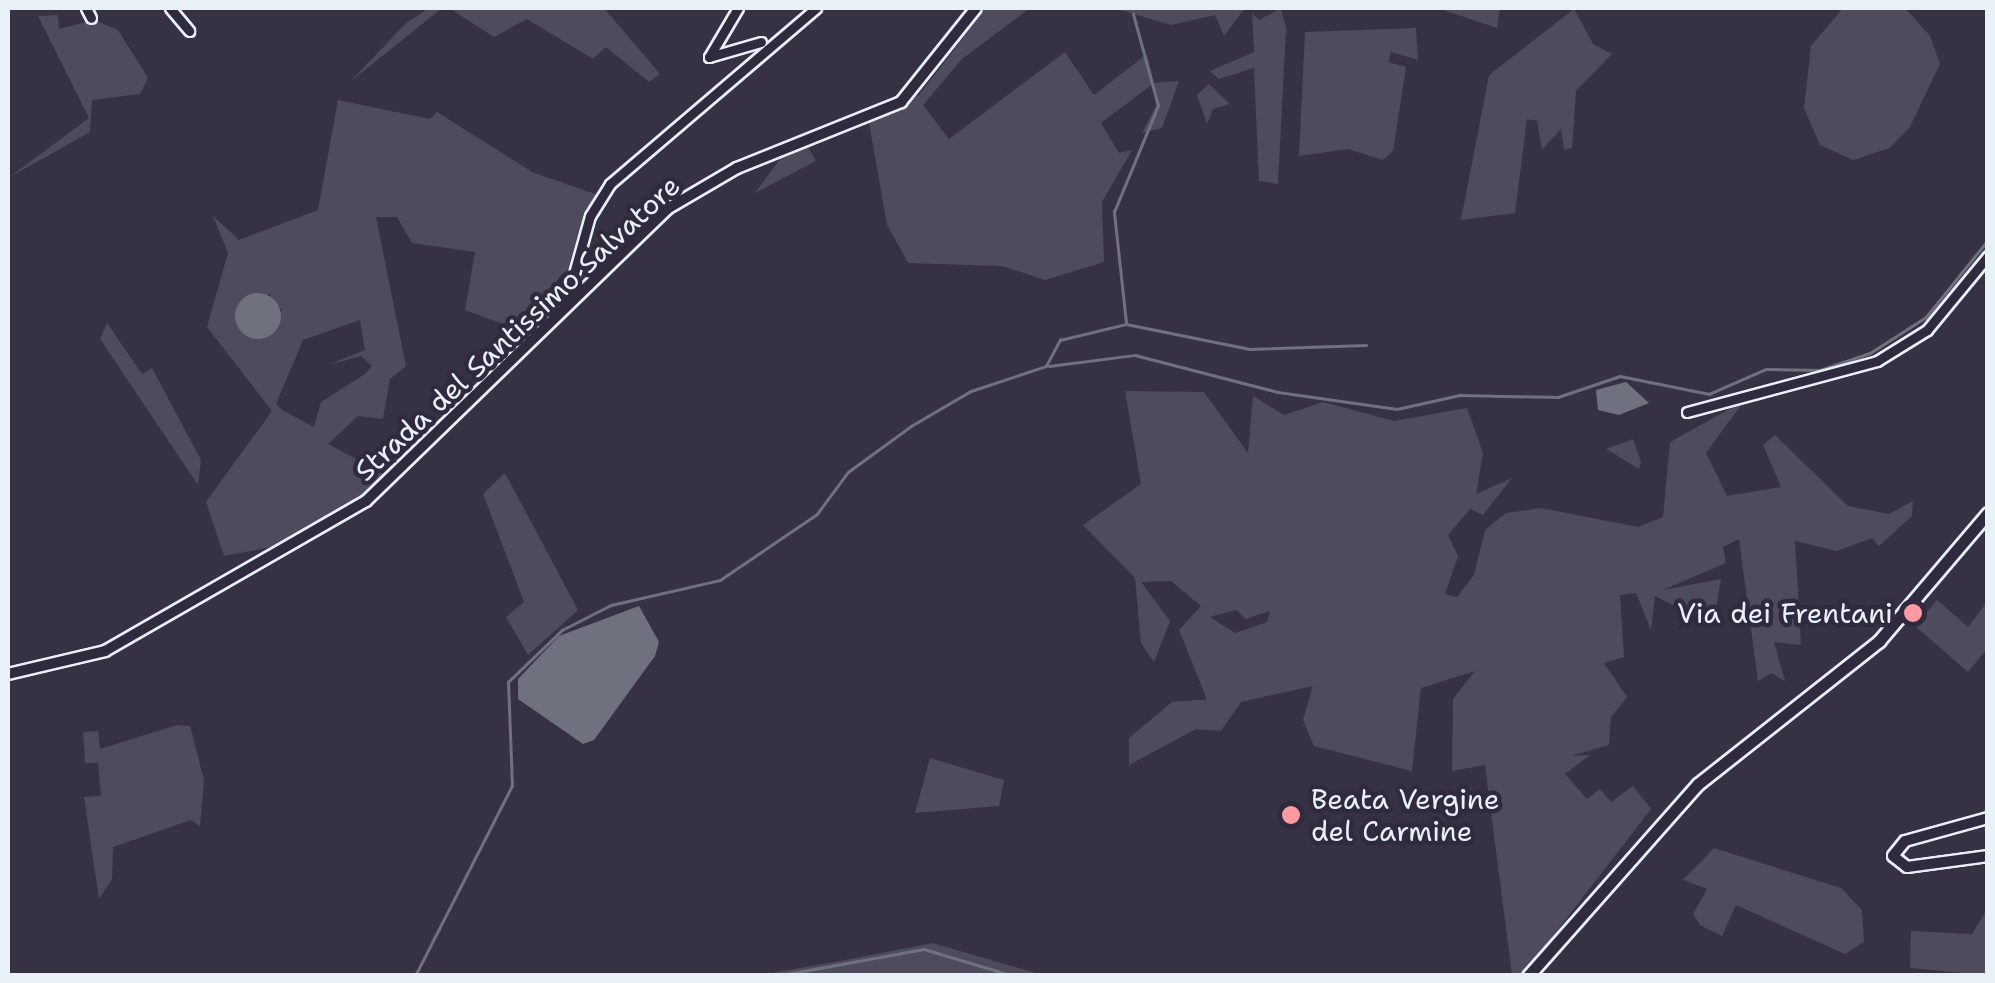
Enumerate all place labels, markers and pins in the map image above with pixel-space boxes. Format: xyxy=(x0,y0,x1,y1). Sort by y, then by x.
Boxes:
place label: Via dei Frentani xyxy=(1677,596,1893,630)
marker: Via dei Frentani xyxy=(1902,602,1924,624)
place label: Beata Vergine del Carmine xyxy=(1311,782,1500,848)
marker: Beata Vergine del Carmine xyxy=(1280,804,1302,826)

